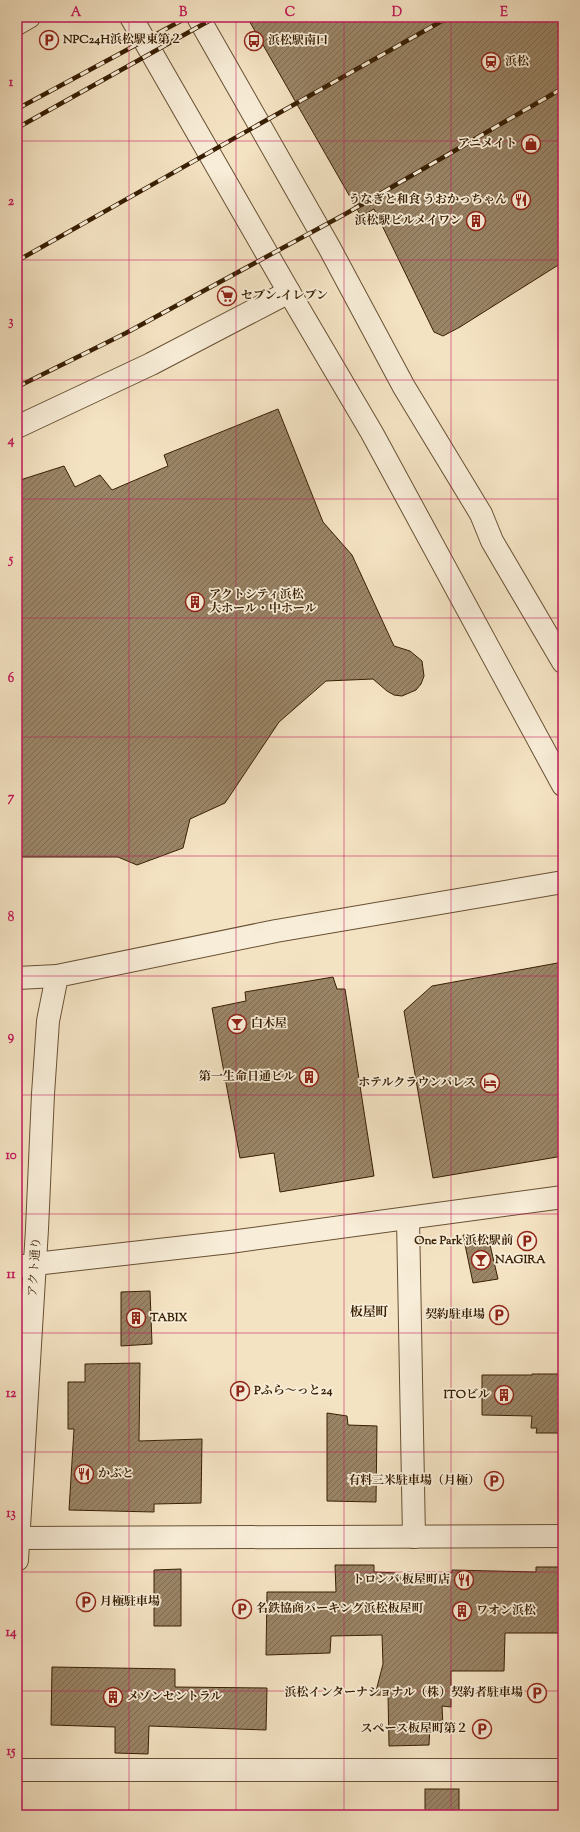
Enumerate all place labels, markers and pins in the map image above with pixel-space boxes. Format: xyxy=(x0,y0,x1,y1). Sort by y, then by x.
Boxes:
parking icon: NPC24H浜松駅東第２ xyxy=(38,29,60,51)
bus stop icon: 浜松駅南口 xyxy=(243,30,265,52)
place label: NPC24H浜松駅東第２ xyxy=(62,31,182,49)
place label: 浜松駅南口 xyxy=(268,32,328,50)
station icon: 浜松 xyxy=(480,51,502,73)
place label: 浜松 xyxy=(505,53,529,71)
shop icon: アニメイト xyxy=(520,133,542,155)
place label: アニメイト xyxy=(458,135,517,153)
restaurant icon: うなぎと和食 うおかっちゃん xyxy=(510,189,532,211)
place label: うなぎと和食 うおかっちゃん xyxy=(348,191,507,209)
building icon: 浜松駅ビルメイワン xyxy=(465,210,487,232)
place label: 浜松駅ビルメイワン xyxy=(355,212,462,230)
supermarket icon: セブン-イレブン xyxy=(216,285,238,307)
place label: セブン-イレブン xyxy=(241,287,328,305)
place label: アクトシティ浜松 大ホール・中ホール xyxy=(209,586,317,618)
building icon: アクトシティ浜松 大ホール・中ホール xyxy=(184,591,206,613)
bar icon: 白木屋 xyxy=(226,1013,248,1035)
place label: 白木屋 xyxy=(251,1015,287,1033)
building icon: 第一生命日通ビル xyxy=(298,1066,320,1088)
place label: 第一生命日通ビル xyxy=(199,1068,295,1086)
hotel icon: ホテルクラウンパレス xyxy=(479,1072,501,1094)
place label: ホテルクラウンパレス xyxy=(358,1074,476,1092)
parking icon: One Park 浜松駅前 xyxy=(516,1230,538,1252)
place label: One Park 浜松駅前 xyxy=(414,1232,513,1250)
bar icon: NAGIRA xyxy=(470,1249,492,1271)
place label: NAGIRA xyxy=(494,1251,546,1269)
parking icon: 契約駐車場 xyxy=(488,1304,510,1326)
place label: 契約駐車場 xyxy=(425,1306,485,1324)
building icon: TABIX xyxy=(125,1307,147,1329)
place label: TABIX xyxy=(149,1309,189,1327)
parking icon: Pふら～っと24 xyxy=(229,1380,251,1402)
place label: Pふら～っと24 xyxy=(253,1382,332,1400)
building icon: ITOビル xyxy=(493,1384,515,1406)
place label: ITOビル xyxy=(442,1386,490,1404)
restaurant icon: かぶと xyxy=(73,1463,95,1485)
place label: かぶと xyxy=(98,1465,134,1483)
parking icon: 有料三米駐車場（月極） xyxy=(483,1470,505,1492)
place label: 有料三米駐車場（月極） xyxy=(348,1472,480,1490)
restaurant icon: トロンバ 板屋町店 xyxy=(453,1569,475,1591)
place label: トロンバ 板屋町店 xyxy=(352,1571,450,1589)
parking icon: 月極駐車場 xyxy=(75,1591,97,1613)
place label: 月極駐車場 xyxy=(100,1593,160,1611)
parking icon: 名鉄協商パーキング浜松板屋町 xyxy=(231,1598,253,1620)
place label: 名鉄協商パーキング浜松板屋町 xyxy=(256,1600,424,1618)
building icon: ワオン浜松 xyxy=(451,1600,473,1622)
place label: ワオン浜松 xyxy=(476,1602,536,1620)
parking icon: 浜松インターナショナル（株）契約者駐車場 xyxy=(526,1682,548,1704)
place label: 浜松インターナショナル（株）契約者駐車場 xyxy=(285,1684,523,1702)
building icon: メゾンセントラル xyxy=(102,1686,124,1708)
place label: メゾンセントラル xyxy=(127,1688,222,1706)
parking icon: スペース板屋町第２ xyxy=(471,1718,493,1740)
place label: スペース板屋町第２ xyxy=(361,1720,468,1738)

